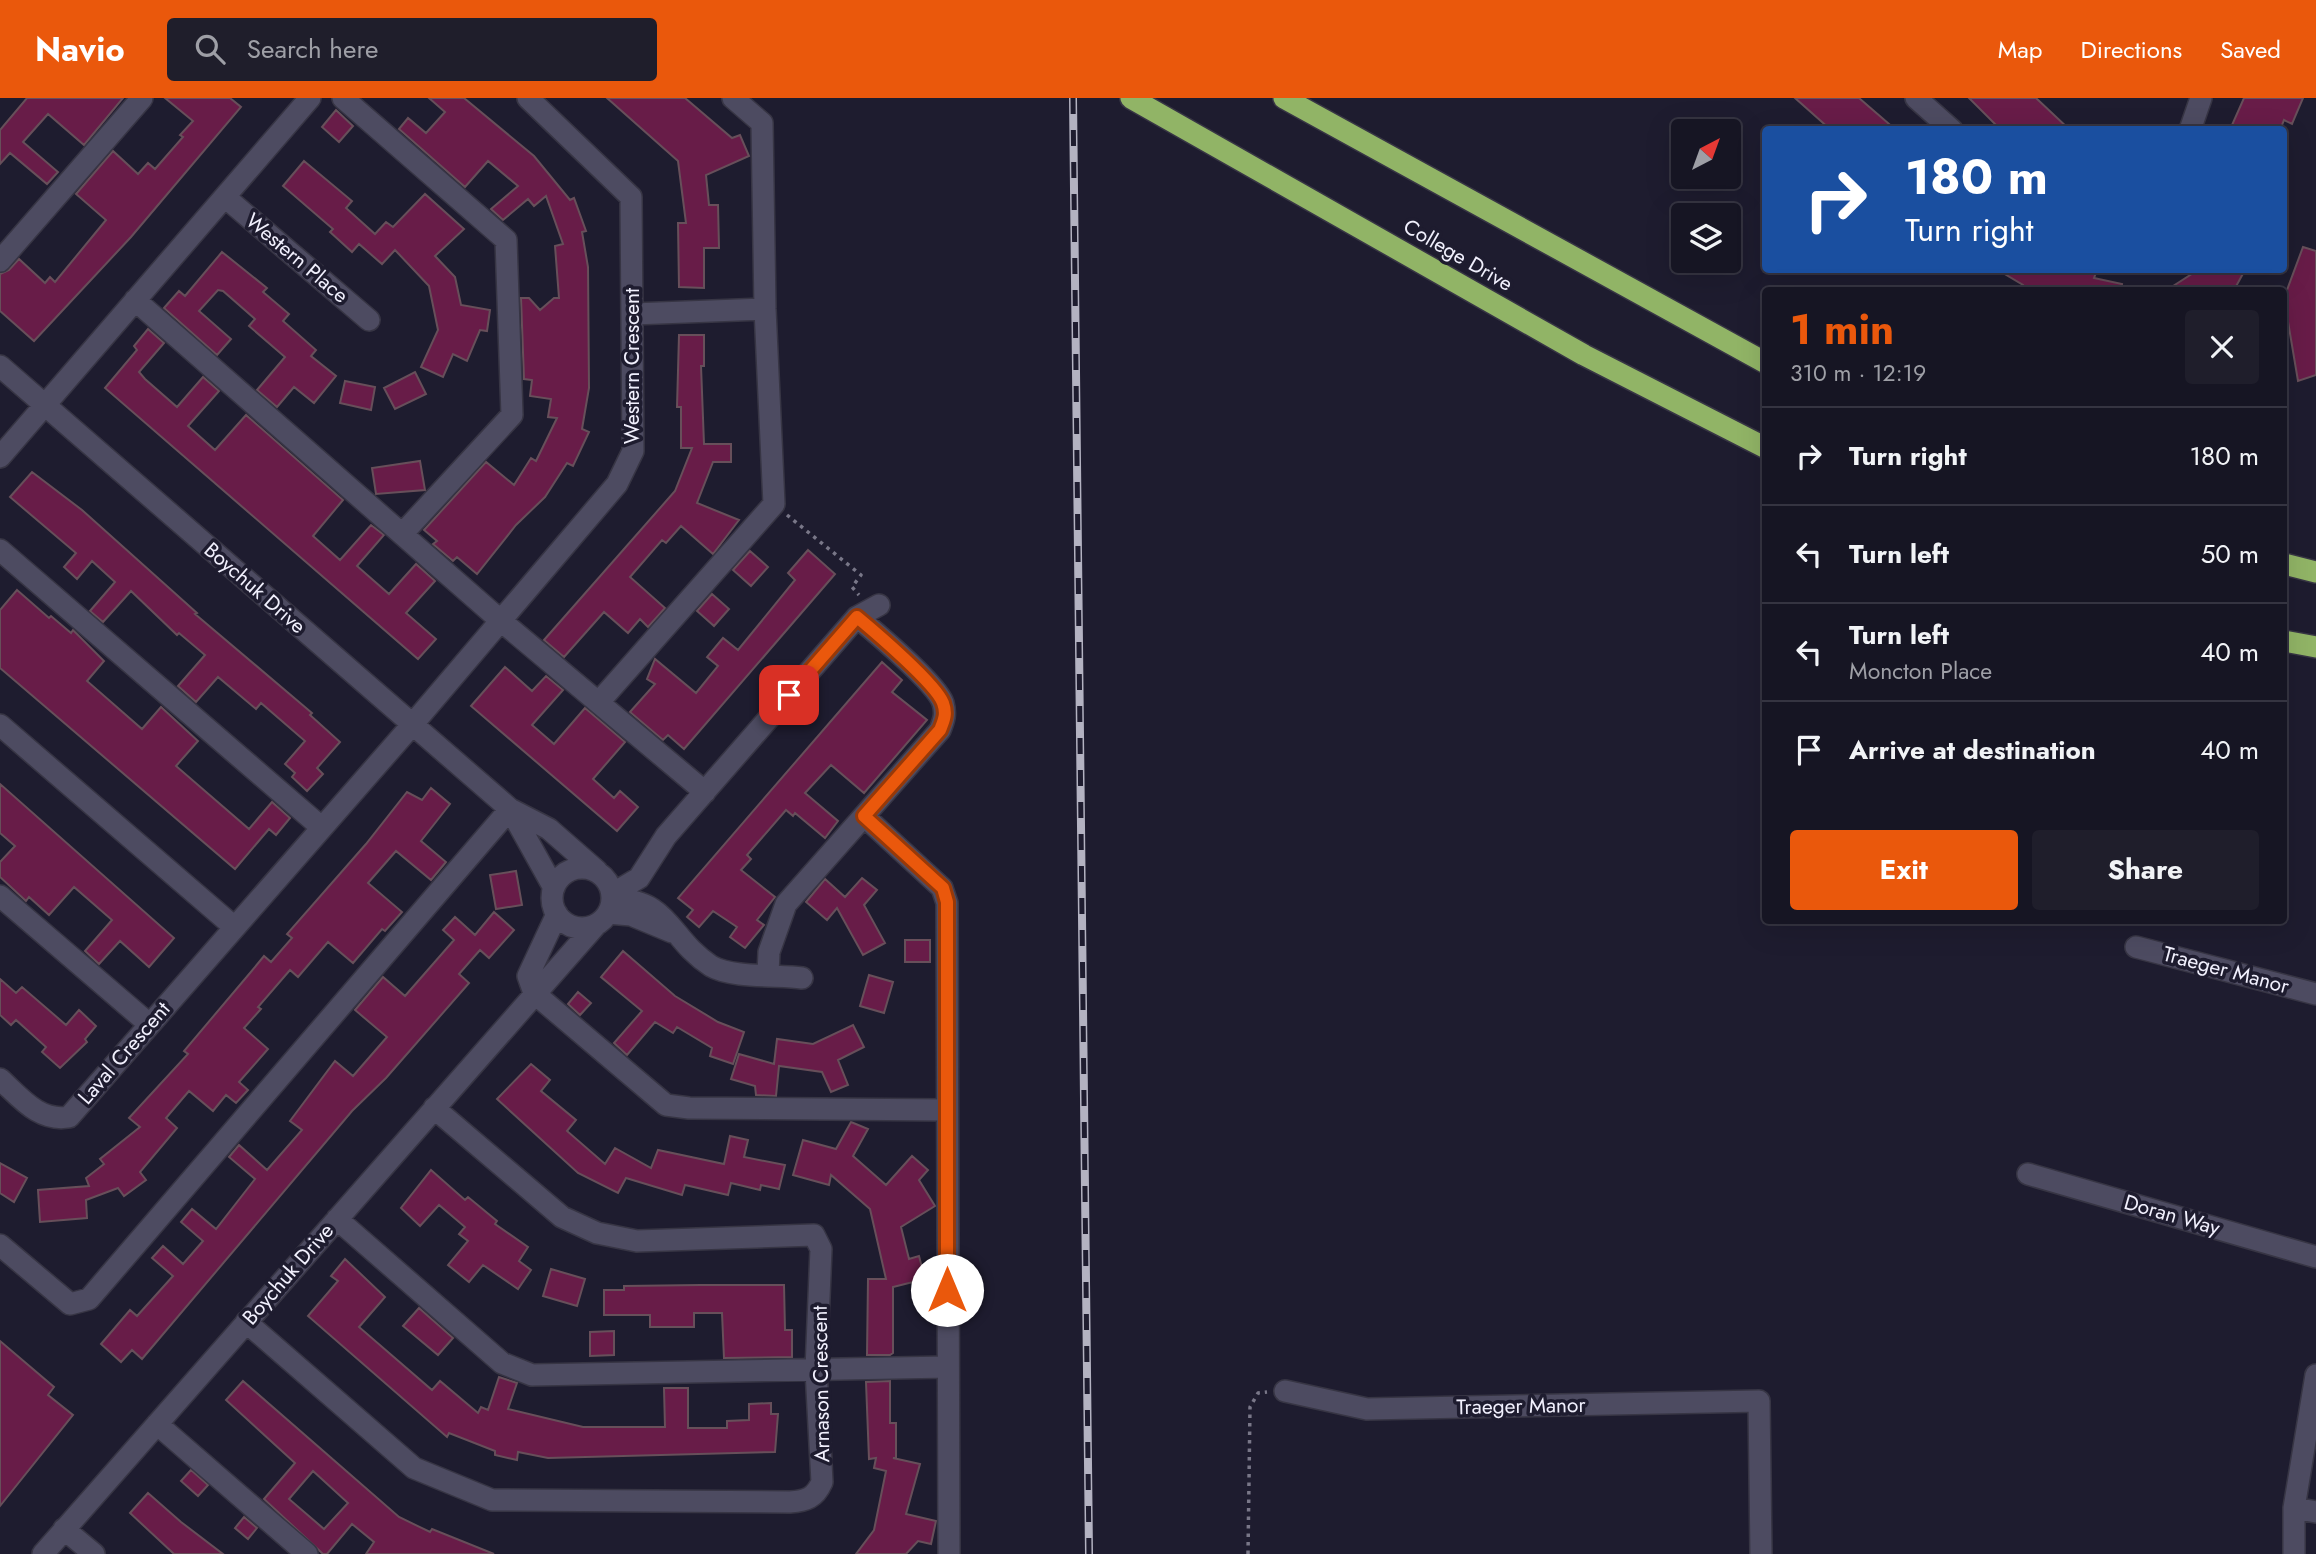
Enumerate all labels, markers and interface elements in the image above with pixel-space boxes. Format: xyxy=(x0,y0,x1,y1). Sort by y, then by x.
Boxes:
search box xyxy=(167,18,657,81)
text: Navio xyxy=(35,26,125,73)
icon: search xyxy=(191,30,229,68)
text: Search here xyxy=(247,30,378,68)
text: Map xyxy=(1998,32,2043,67)
text: Directions xyxy=(2081,32,2182,67)
text: Saved xyxy=(2220,32,2281,67)
north arrow xyxy=(1671,119,1741,189)
map controls xyxy=(1671,119,1741,273)
text: 180 m xyxy=(1905,142,2048,212)
icon: right xyxy=(1790,154,1881,245)
button: layers xyxy=(1671,203,1741,273)
street label: Western Place xyxy=(239,206,355,310)
text: Turn right xyxy=(1905,207,2034,253)
street label: College Drive xyxy=(1398,211,1519,299)
street label: Western Crescent xyxy=(617,288,647,444)
text: 1 min xyxy=(1790,299,1894,360)
button: close xyxy=(2185,310,2259,384)
text: 310 m · 12:19 xyxy=(1790,356,1926,390)
icon: right xyxy=(1790,437,1828,475)
text: Turn right xyxy=(1849,437,1967,475)
text: 180 m xyxy=(2189,437,2259,475)
street label: Boychuk Drive xyxy=(198,535,313,641)
icon: left xyxy=(1790,535,1828,573)
text: Turn left xyxy=(1849,535,1949,573)
text: 50 m xyxy=(2201,535,2259,573)
text: Turn left xyxy=(1849,616,1949,654)
icon: left xyxy=(1790,633,1828,671)
text: 40 m xyxy=(2200,633,2259,671)
text: Moncton Place xyxy=(1849,654,1992,688)
pin xyxy=(759,665,819,725)
icon: arrive xyxy=(770,676,808,714)
icon: arrive xyxy=(1790,731,1828,769)
text: Arrive at destination xyxy=(1849,731,2096,769)
text: 40 m xyxy=(2200,731,2259,769)
button: Exit xyxy=(1790,830,2018,910)
button: Share xyxy=(2032,830,2259,910)
street label: Traeger Manor xyxy=(2160,939,2293,1001)
street label: Laval Crescent xyxy=(71,995,177,1111)
street label: Doran Way xyxy=(2121,1187,2224,1243)
street label: Boychuk Drive xyxy=(235,1216,341,1331)
position arrow xyxy=(910,1253,984,1327)
street label: Arnason Crescent xyxy=(805,1305,837,1463)
street label: Traeger Manor xyxy=(1456,1390,1587,1422)

